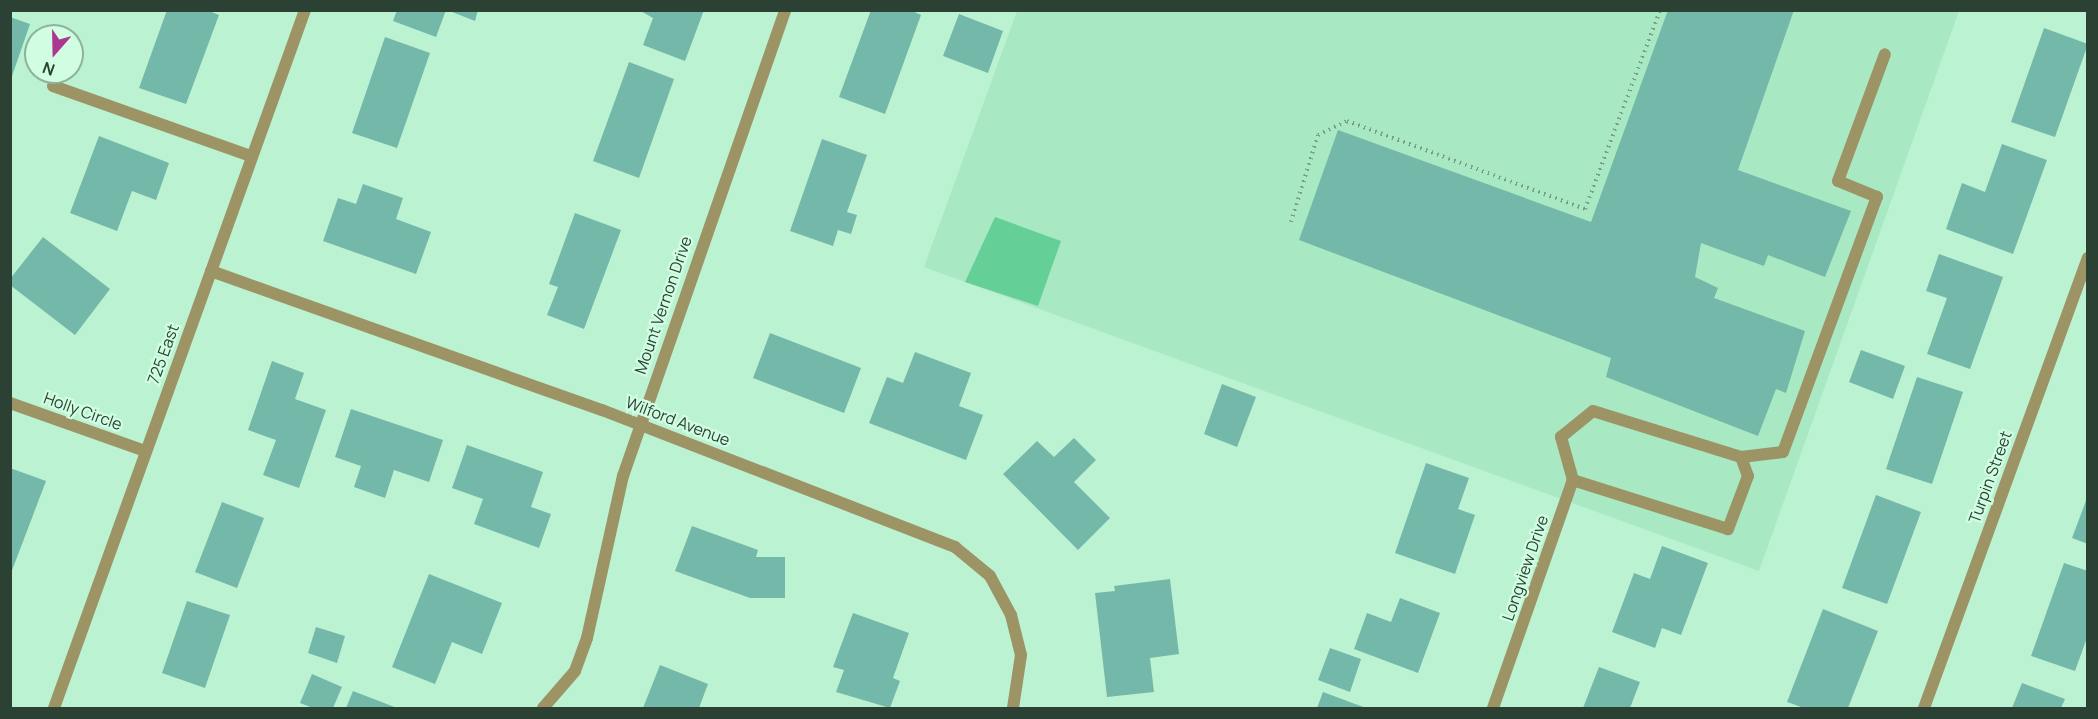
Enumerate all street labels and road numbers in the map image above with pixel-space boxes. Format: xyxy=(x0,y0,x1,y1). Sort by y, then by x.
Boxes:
street label: Mount Vernon Drive xyxy=(630,234,696,376)
street label: 725 East xyxy=(143,321,183,387)
street label: Holly Circle xyxy=(41,388,125,434)
street label: Wilford Avenue xyxy=(623,392,733,450)
street label: Turpin Street xyxy=(1964,428,2016,526)
street label: Longview Drive xyxy=(1498,513,1552,623)

